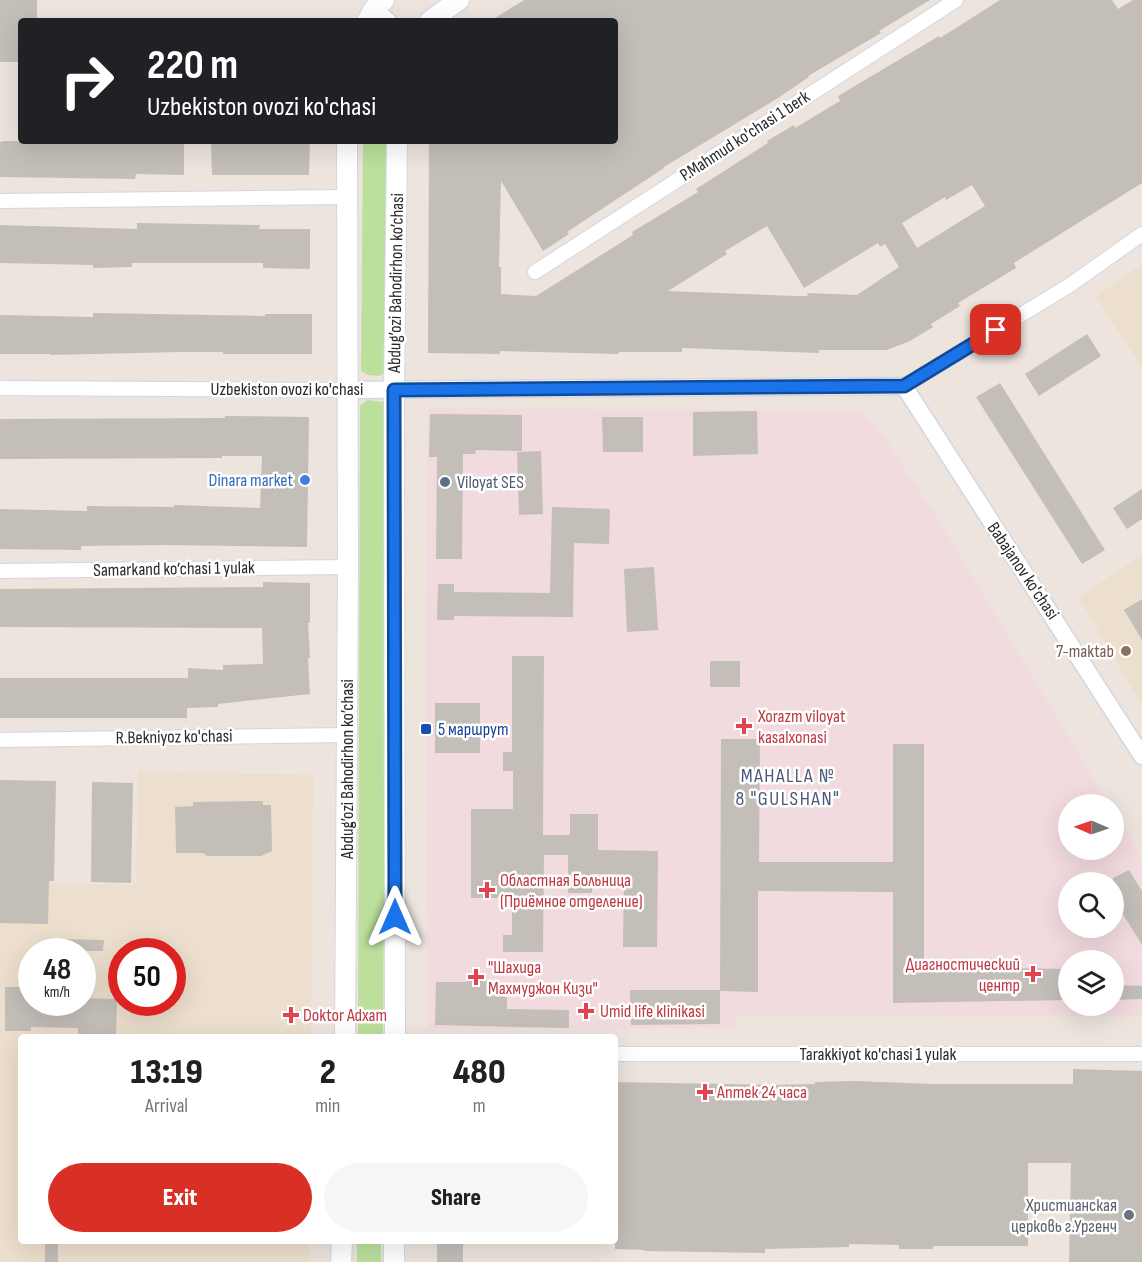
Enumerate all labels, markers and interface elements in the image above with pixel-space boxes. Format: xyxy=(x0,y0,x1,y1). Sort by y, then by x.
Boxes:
text: 220 m xyxy=(147,40,238,91)
icon: right xyxy=(48,42,126,120)
street label: P.Mahmud ko'chasi 1 berk xyxy=(676,86,814,186)
text: Uzbekiston ovozi ko'chasi xyxy=(147,91,376,123)
street label: Abdug’ozi Bahodirhon ko’chasi xyxy=(384,193,408,374)
pin xyxy=(970,304,1021,355)
icon: arrive xyxy=(979,313,1012,346)
street label: Uzbekiston ovozi ko'chasi xyxy=(211,379,363,400)
place label: Dinara market xyxy=(209,470,294,491)
place label: Viloyat SES xyxy=(457,472,524,493)
marker: Dinara market xyxy=(298,473,312,487)
marker: Viloyat SES xyxy=(438,475,452,489)
street label: Babajanov ko'chasi xyxy=(983,518,1063,624)
street label: Samarkand ko’chasi 1 yulak xyxy=(93,557,255,581)
place label: 7-maktab xyxy=(1056,641,1114,662)
marker: 7-maktab xyxy=(1119,644,1133,658)
street label: Abdug’ozi Bahodirhon ko’chasi xyxy=(337,679,358,860)
place label: Xorazm viloyat kasalxonasi xyxy=(757,706,846,748)
marker: Xorazm viloyat kasalxonasi xyxy=(735,717,753,735)
place label: 5 маршрут xyxy=(438,719,508,740)
marker: 5 маршрут xyxy=(419,722,433,736)
street label: R.Bekniyoz ko'chasi xyxy=(115,725,233,749)
district label: MAHALLA № 8 "GULSHAN" xyxy=(736,764,840,811)
north arrow xyxy=(1058,794,1124,860)
map controls xyxy=(1058,794,1124,1016)
place label: Областная Больница (Приёмное отделение) xyxy=(500,870,643,912)
button: search xyxy=(1058,872,1124,938)
marker: Областная Больница (Приёмное отделение) xyxy=(478,881,496,899)
position arrow xyxy=(363,885,427,949)
speed limit sign: 50 xyxy=(108,938,186,1016)
button: layers xyxy=(1058,950,1124,1016)
text: 48 xyxy=(43,952,71,988)
place label: Диагностический центр xyxy=(906,954,1020,996)
place label: "Шахида Махмуджон Кизи" xyxy=(488,957,598,999)
marker: Диагностический центр xyxy=(1024,965,1042,983)
marker: "Шахида Махмуджон Кизи" xyxy=(469,970,483,984)
text: km/h xyxy=(44,983,70,1002)
place label: Umid life klinikasi xyxy=(600,1001,705,1022)
marker: Umid life klinikasi xyxy=(577,1002,595,1020)
place label: Doktor Adxam xyxy=(303,1005,387,1026)
marker: Doktor Adxam xyxy=(284,1008,298,1022)
street label: Tarakkiyot ko'chasi 1 yulak xyxy=(800,1044,957,1065)
text: 13:19 xyxy=(130,1051,203,1094)
text: 2 xyxy=(320,1051,336,1094)
text: 480 xyxy=(453,1051,506,1094)
place label: Аптек 24 часа xyxy=(716,1082,807,1103)
marker: Аптек 24 часа xyxy=(698,1085,712,1099)
text: Arrival xyxy=(145,1094,188,1118)
text: min xyxy=(315,1094,340,1118)
text: m xyxy=(473,1094,486,1118)
button: Exit xyxy=(48,1163,312,1232)
button: Share xyxy=(324,1163,588,1232)
place label: Христианская церковь г.Ургенч xyxy=(1011,1195,1117,1237)
marker: Христианская церковь г.Ургенч xyxy=(1122,1208,1136,1222)

